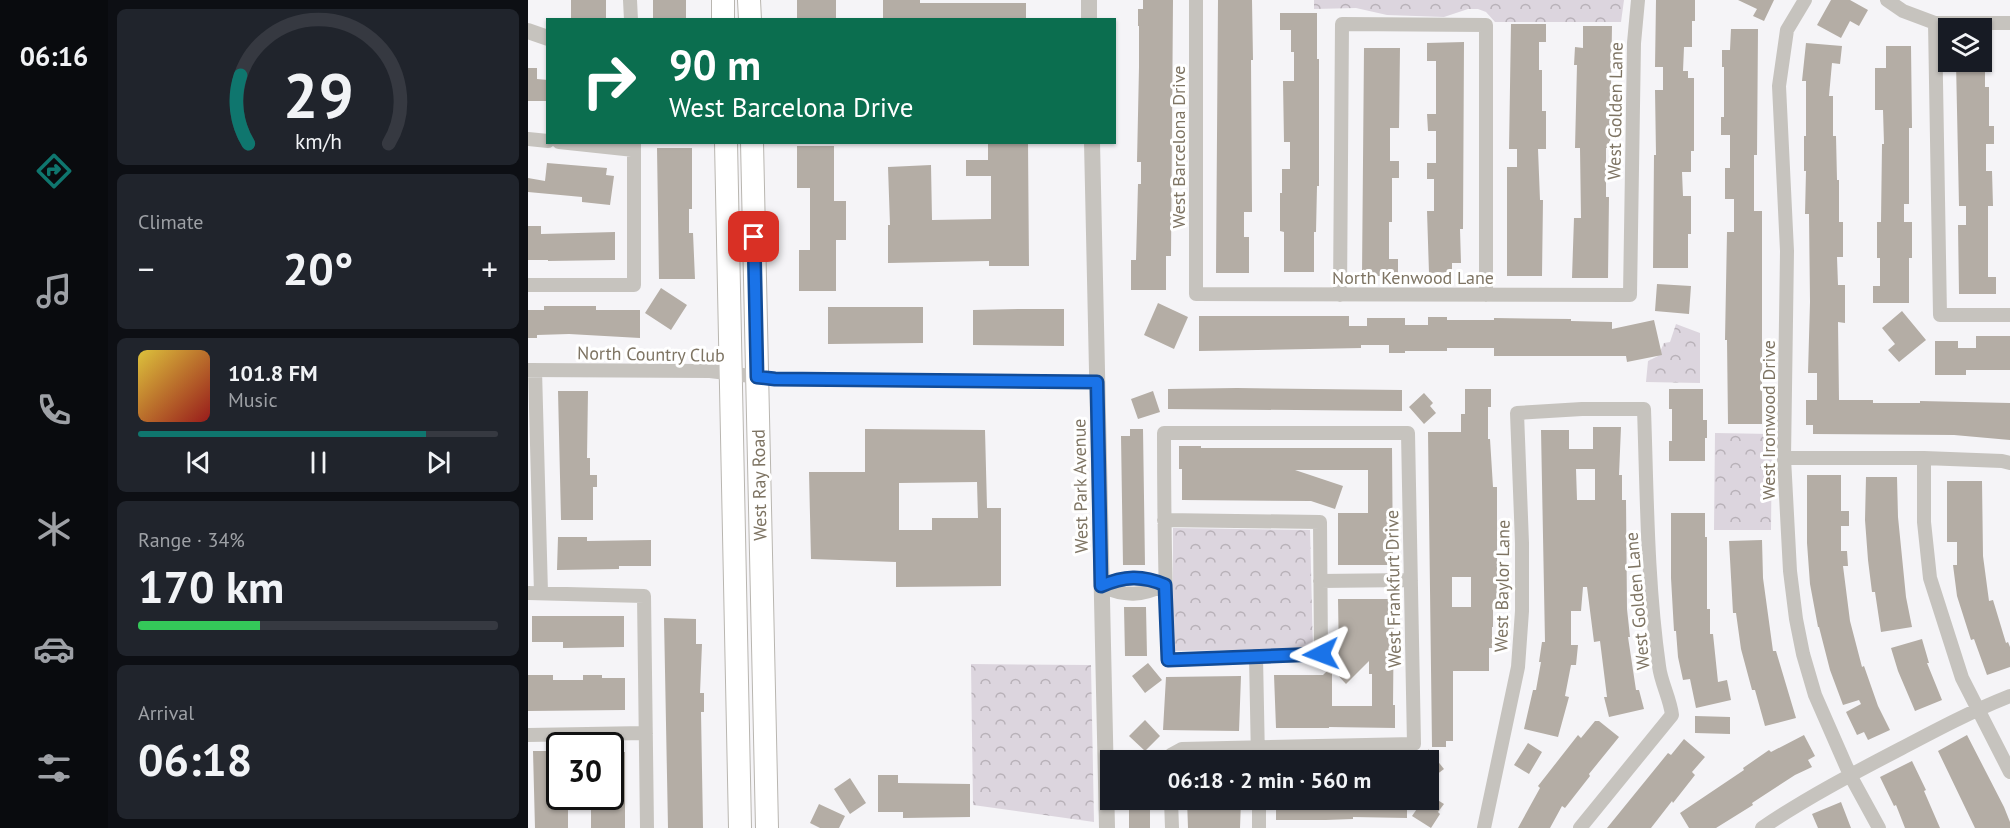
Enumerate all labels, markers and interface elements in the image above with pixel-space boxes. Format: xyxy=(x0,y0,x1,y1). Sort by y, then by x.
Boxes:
map controls xyxy=(1938,18,1992,72)
button: layers xyxy=(1938,18,1992,72)
text: 90 m xyxy=(669,37,761,92)
text: 06:16 xyxy=(20,39,88,73)
icon: right xyxy=(570,42,648,120)
street label: West Golden Lane xyxy=(1602,42,1628,180)
text: 29 xyxy=(283,54,353,135)
street label: West Barcelona Drive xyxy=(1167,65,1190,229)
text: West Barcelona Drive xyxy=(669,90,914,124)
text: km/h xyxy=(294,127,341,155)
icon: directions xyxy=(33,150,75,192)
text: Climate xyxy=(138,209,204,235)
pin xyxy=(728,211,779,262)
icon: arrive xyxy=(737,220,770,253)
text: 20° xyxy=(283,239,353,297)
text: − xyxy=(138,247,155,290)
text: + xyxy=(481,247,498,290)
street label: North Kenwood Lane xyxy=(1332,266,1494,289)
icon: music xyxy=(33,270,75,312)
street label: West Ironwood Drive xyxy=(1757,340,1780,500)
street label: North Country Club xyxy=(577,341,725,367)
text: 101.8 FM xyxy=(228,359,318,387)
text: Music xyxy=(228,387,277,413)
icon: phone xyxy=(33,389,75,431)
street label: West Park Avenue xyxy=(1067,418,1093,554)
street label: West Ray Road xyxy=(747,429,771,541)
icon: previous xyxy=(182,446,215,479)
icon: pause xyxy=(302,446,335,479)
icon: next xyxy=(422,446,455,479)
icon: climate xyxy=(33,508,75,550)
street label: West Frankfurt Drive xyxy=(1380,510,1406,668)
street label: West Baylor Lane xyxy=(1489,520,1515,652)
text: Range · 34% xyxy=(138,527,245,553)
street label: West Golden Lane xyxy=(1620,531,1654,671)
text: 170 km xyxy=(138,557,284,615)
position arrow xyxy=(1289,622,1353,686)
icon: car xyxy=(33,628,75,670)
text: Arrival xyxy=(138,700,194,726)
text: 06:18 xyxy=(138,730,252,788)
speed limit sign: 30 xyxy=(546,732,624,810)
icon: filters xyxy=(33,747,75,789)
text: 06:18 · 2 min · 560 m xyxy=(1168,766,1371,794)

